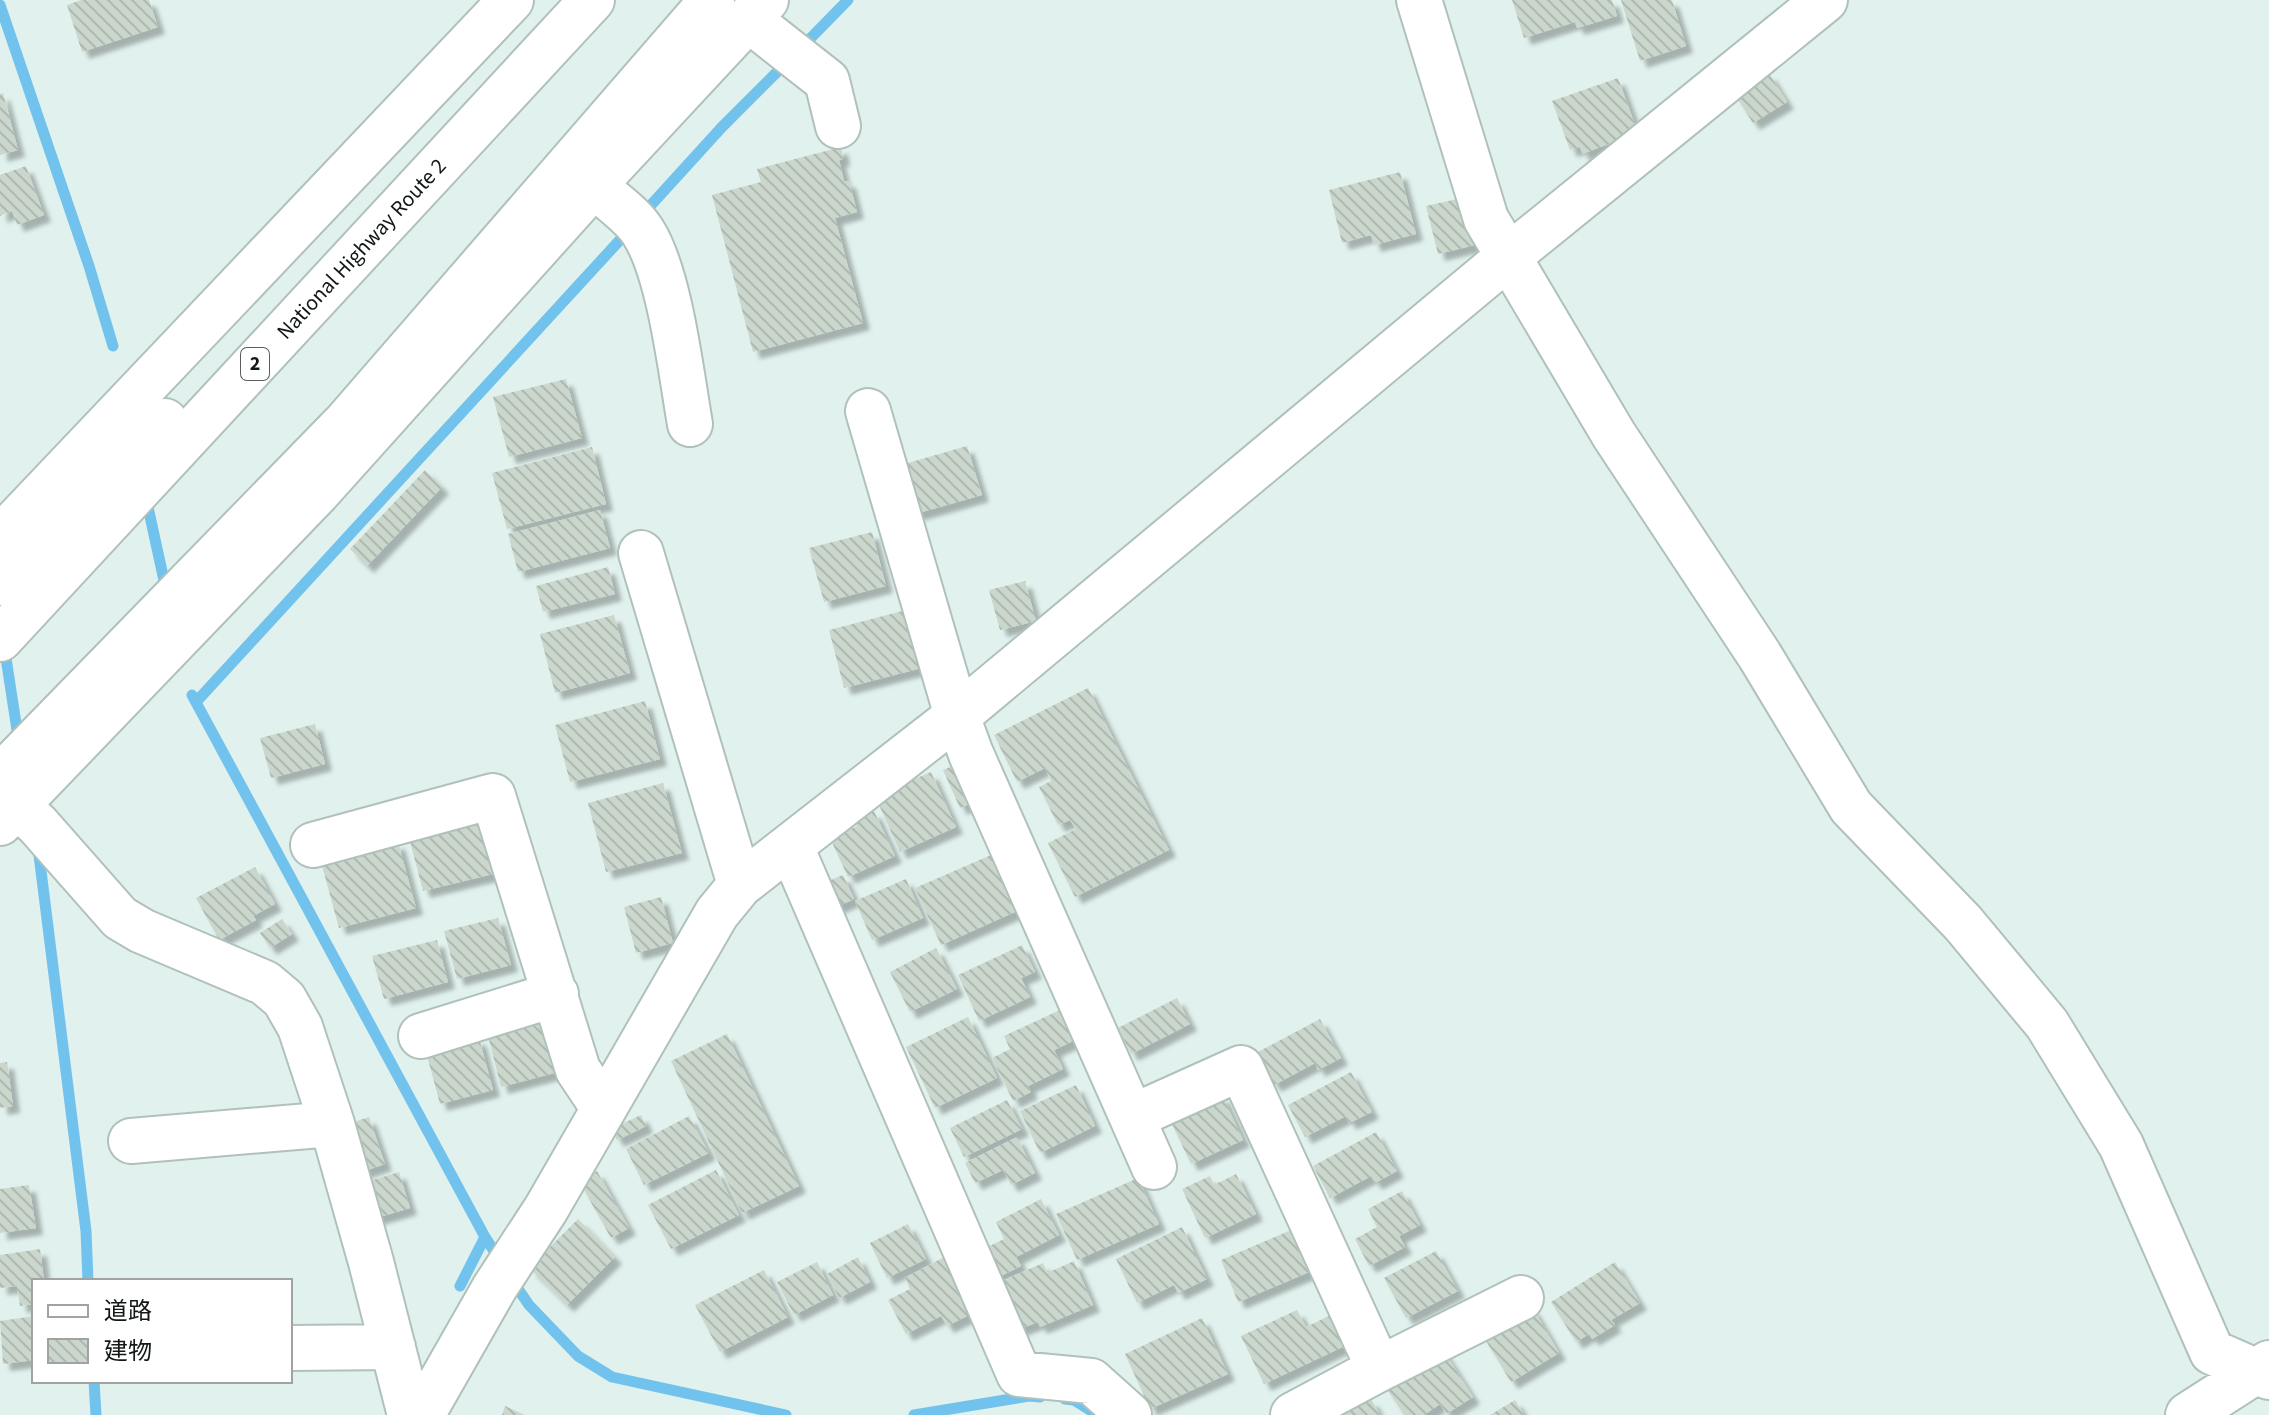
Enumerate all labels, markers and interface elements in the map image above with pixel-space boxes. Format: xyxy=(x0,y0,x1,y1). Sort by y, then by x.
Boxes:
street label: National Highway Route 2 xyxy=(269,151,454,346)
road number: 2 xyxy=(241,348,269,380)
legend xyxy=(32,1279,292,1383)
text: 道路 xyxy=(104,1294,152,1329)
text: 建物 xyxy=(104,1334,152,1369)

